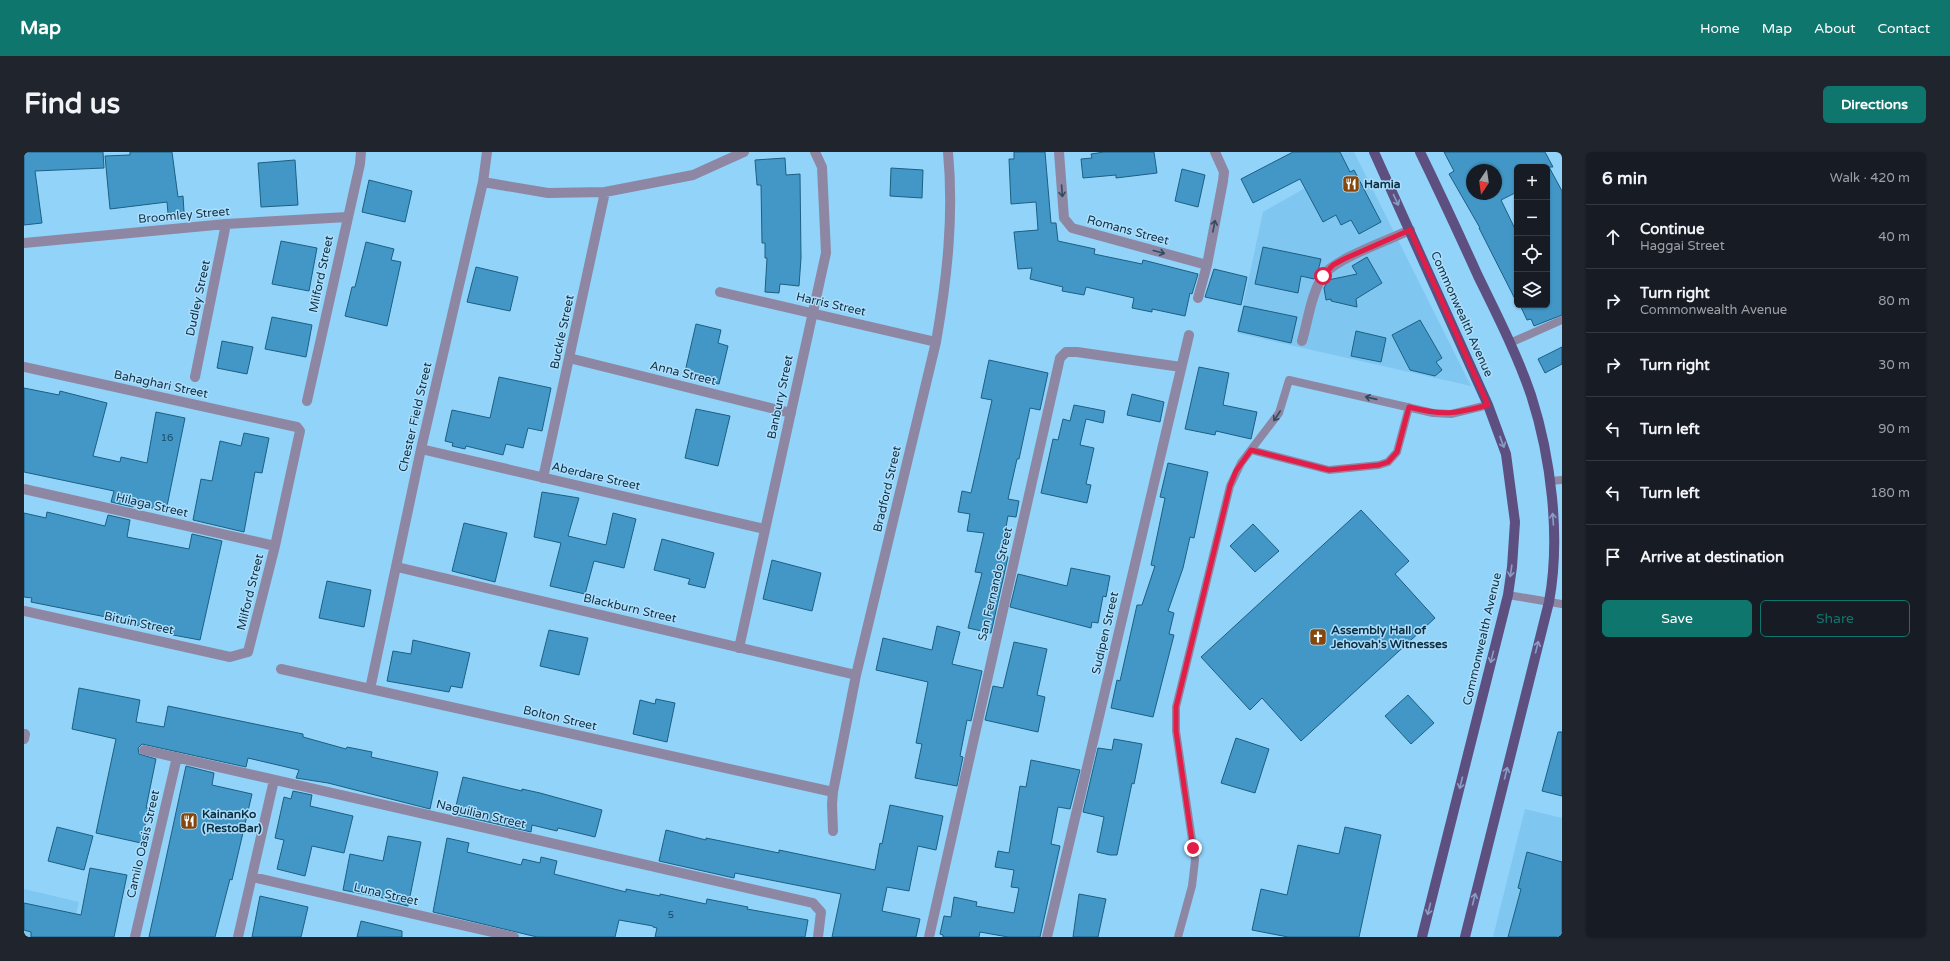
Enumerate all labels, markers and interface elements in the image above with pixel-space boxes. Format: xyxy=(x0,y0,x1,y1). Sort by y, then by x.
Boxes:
text: Map xyxy=(20,17,61,39)
text: Home xyxy=(1700,20,1740,37)
text: Map xyxy=(1762,20,1792,37)
text: About xyxy=(1814,20,1856,37)
text: Contact xyxy=(1878,20,1930,37)
button: Directions xyxy=(1823,86,1926,123)
text: Find us xyxy=(24,87,120,121)
north arrow xyxy=(1466,164,1502,200)
map controls xyxy=(1514,164,1550,308)
button: + xyxy=(1514,164,1550,200)
text: 6 min xyxy=(1602,168,1647,189)
text: Walk · 420 m xyxy=(1830,170,1910,186)
restaurant icon: Hamia xyxy=(1341,174,1361,194)
place label: Hamia xyxy=(1364,177,1401,191)
one-way arrow xyxy=(1058,184,1065,197)
one-way arrow xyxy=(1393,194,1400,206)
button: − xyxy=(1514,200,1550,236)
street label: Broomley Street xyxy=(138,204,231,226)
street label: Romans Street xyxy=(1086,212,1171,248)
one-way arrow xyxy=(1211,220,1219,233)
text: Continue xyxy=(1640,220,1704,238)
icon: ahead xyxy=(1602,226,1624,248)
text: 40 m xyxy=(1878,229,1910,245)
street label: Milford Street xyxy=(306,234,336,314)
button: locate xyxy=(1514,236,1550,272)
text: Haggai Street xyxy=(1640,238,1725,254)
one-way arrow xyxy=(1152,248,1165,256)
street label: Commonwealth Avenue xyxy=(1428,249,1496,379)
street label: Dudley Street xyxy=(183,258,213,337)
route start xyxy=(1314,267,1332,285)
button: layers xyxy=(1514,272,1550,308)
text: Turn right xyxy=(1640,284,1710,302)
street label: Harris Street xyxy=(795,289,868,319)
icon: right xyxy=(1602,290,1624,312)
street label: Buckle Street xyxy=(547,293,577,370)
text: 80 m xyxy=(1878,293,1910,309)
text: Commonwealth Avenue xyxy=(1640,302,1787,318)
street label: Banbury Street xyxy=(764,353,796,440)
icon: right xyxy=(1602,354,1624,376)
text: Turn right xyxy=(1640,356,1710,374)
text: 30 m xyxy=(1878,357,1910,373)
street label: Anna Street xyxy=(648,358,718,388)
street label: Chester Field Street xyxy=(396,360,435,473)
street label: Bahaghari Street xyxy=(113,367,210,401)
one-way arrow xyxy=(1365,394,1378,402)
one-way arrow xyxy=(1273,410,1281,421)
icon: left xyxy=(1602,418,1624,440)
text: Turn left xyxy=(1640,420,1700,438)
text: 90 m xyxy=(1878,421,1910,437)
house number: 16 xyxy=(161,432,173,444)
one-way arrow xyxy=(1498,436,1506,448)
street label: Bradford Street xyxy=(870,444,904,533)
street label: Aberdare Street xyxy=(550,459,642,493)
icon: left xyxy=(1602,482,1624,504)
text: Turn left xyxy=(1640,484,1700,502)
text: 180 m xyxy=(1870,485,1910,501)
street label: Hilaga Street xyxy=(115,490,190,520)
one-way arrow xyxy=(1549,513,1556,526)
street label: San Fernando Street xyxy=(975,525,1015,642)
icon: arrive xyxy=(1602,546,1624,568)
text: Arrive at destination xyxy=(1640,548,1784,566)
street label: Milford Street xyxy=(234,552,266,632)
one-way arrow xyxy=(1507,564,1515,577)
street label: Commonwealth Avenue xyxy=(1460,571,1504,707)
street label: Blackburn Street xyxy=(582,590,678,626)
street label: Sudipen Street xyxy=(1089,590,1121,676)
button: Save xyxy=(1602,600,1752,637)
button: Share xyxy=(1760,600,1910,637)
street label: Bituin Street xyxy=(103,609,175,637)
place label: Assembly Hall of Jehovah's Witnesses xyxy=(1330,623,1448,651)
church icon: Assembly Hall of Jehovah's Witnesses xyxy=(1308,627,1328,647)
one-way arrow xyxy=(1534,641,1542,654)
one-way arrow xyxy=(1488,650,1496,663)
street label: Bolton Street xyxy=(522,703,599,733)
one-way arrow xyxy=(1503,767,1510,780)
one-way arrow xyxy=(1456,776,1464,789)
street label: Camilo Oasis Street xyxy=(124,788,162,900)
street label: Naguilian Street xyxy=(435,797,528,831)
place label: KainanKo (RestoBar) xyxy=(202,807,262,835)
restaurant icon: KainanKo (RestoBar) xyxy=(179,811,199,831)
route end xyxy=(1184,839,1202,857)
street label: Luna Street xyxy=(352,880,420,908)
one-way arrow xyxy=(1471,893,1479,906)
one-way arrow xyxy=(1425,902,1433,915)
house number: 5 xyxy=(668,909,674,921)

